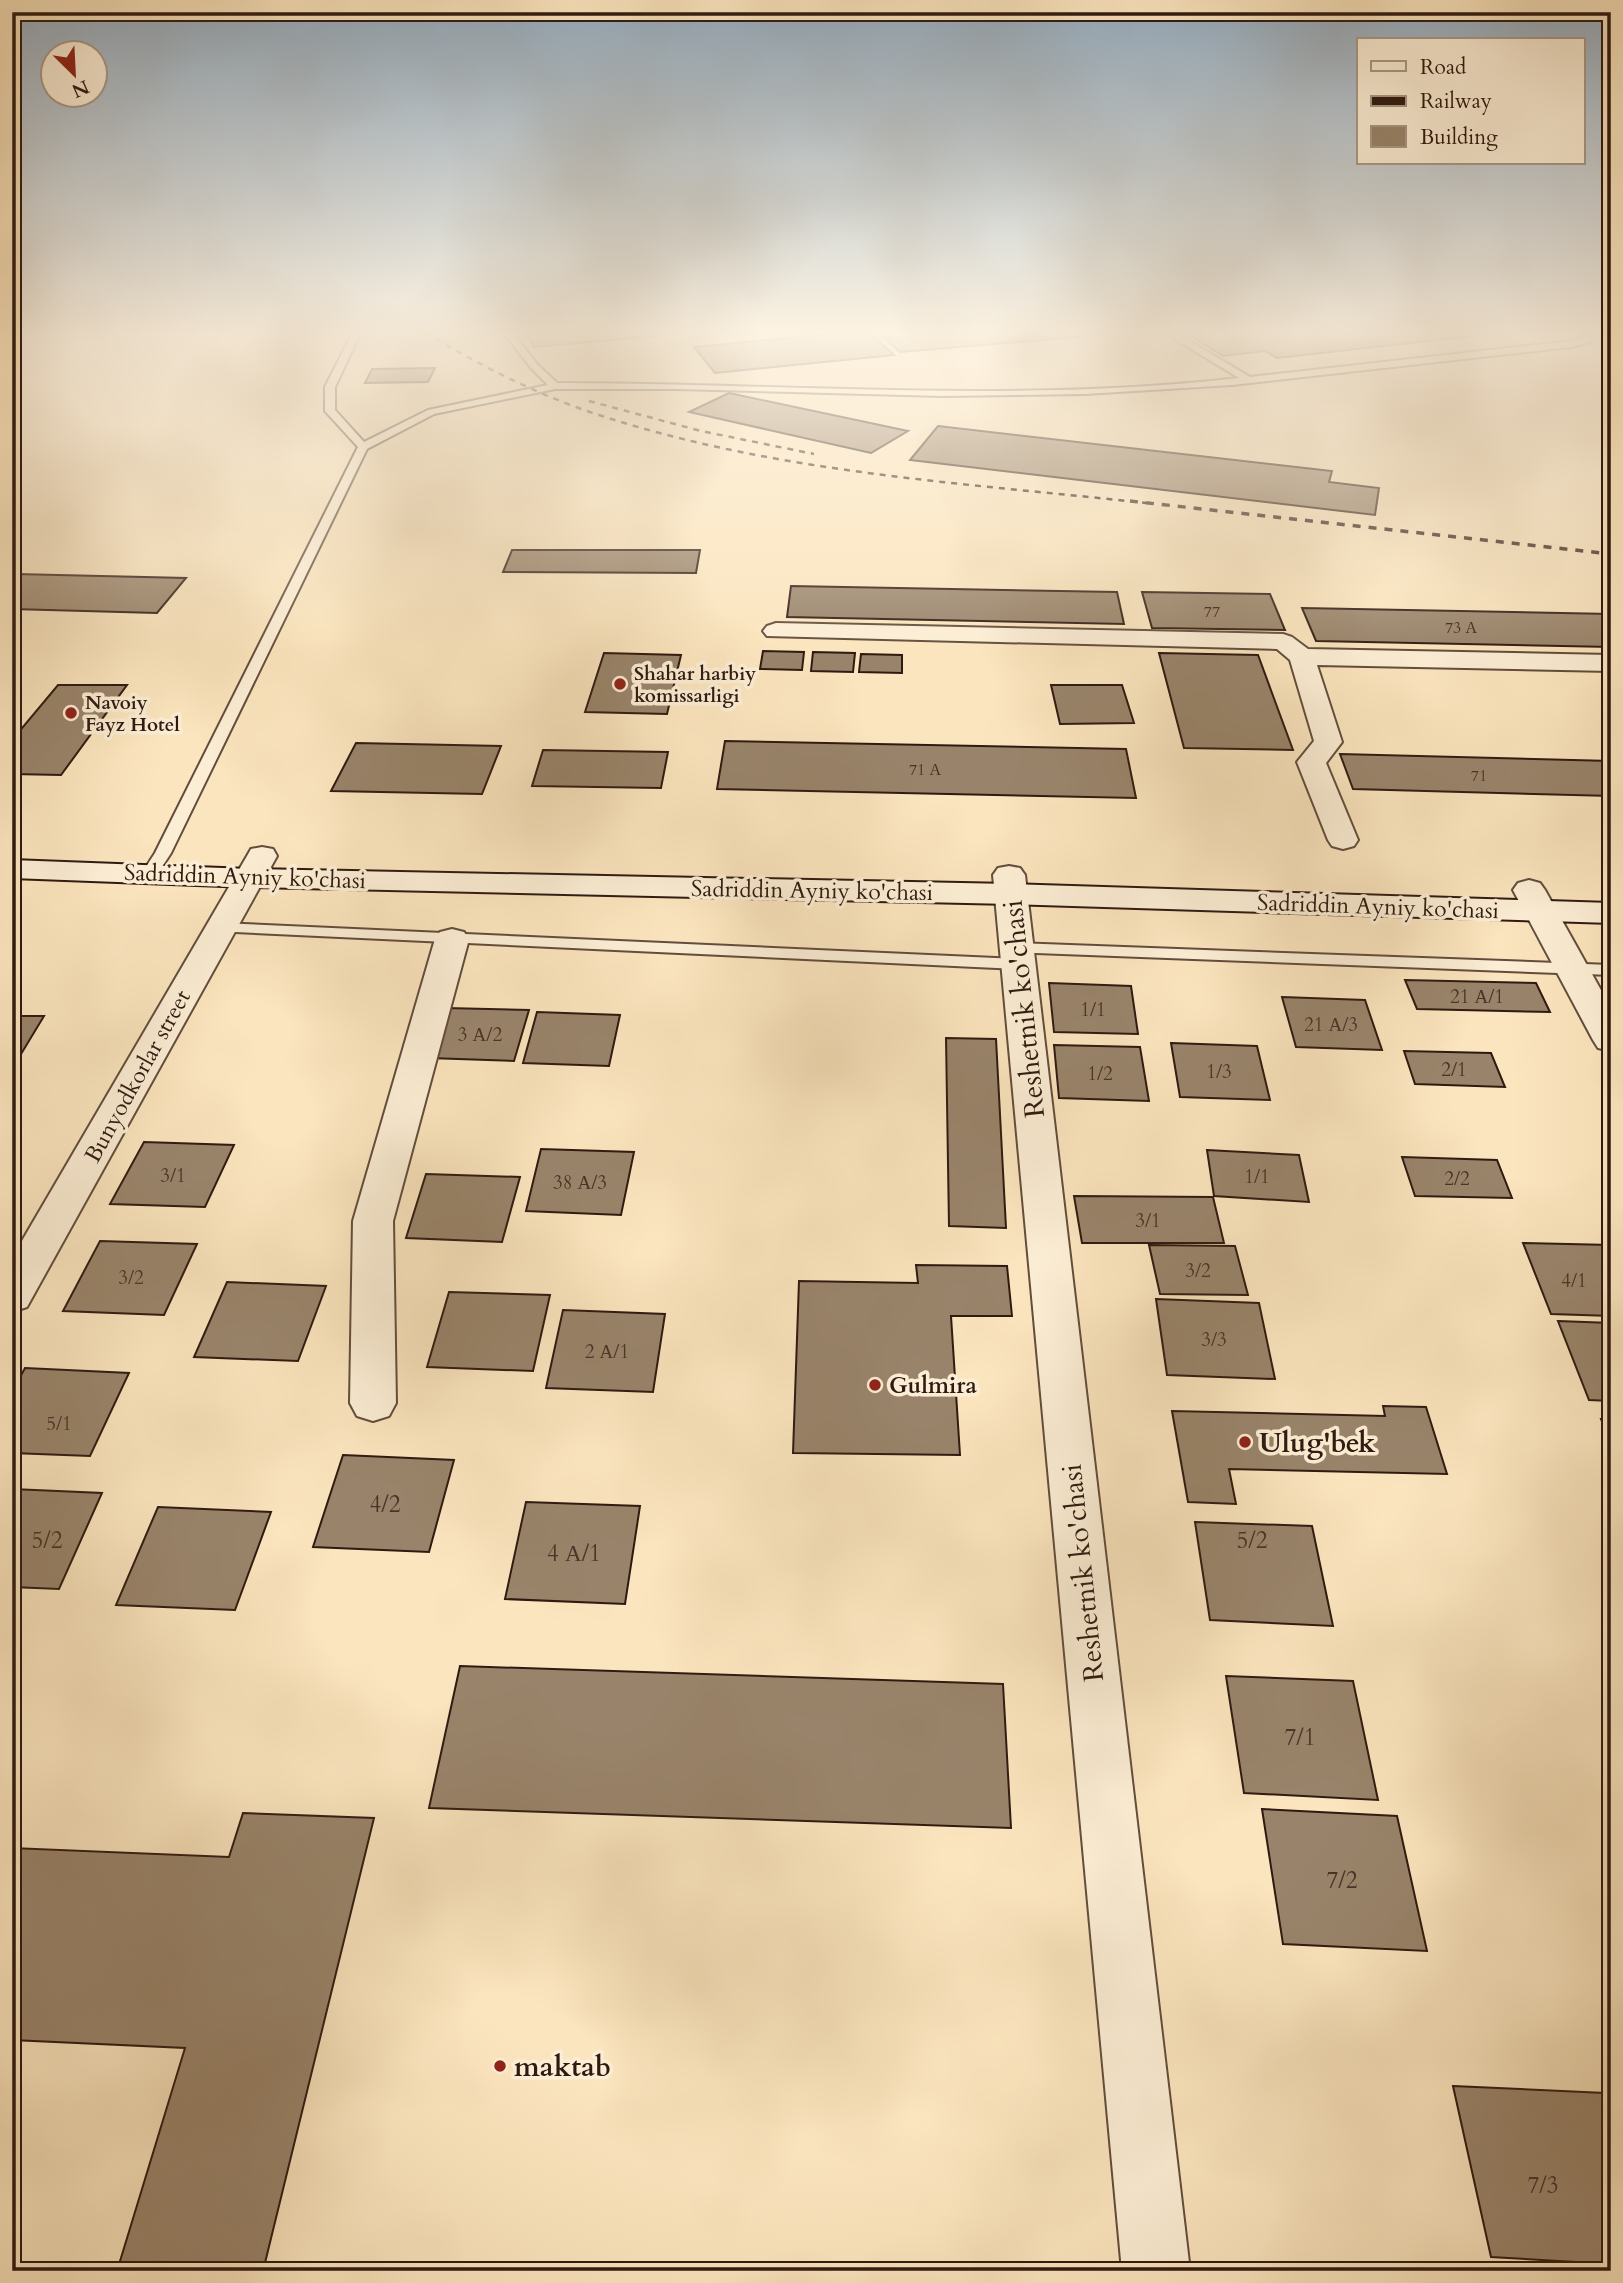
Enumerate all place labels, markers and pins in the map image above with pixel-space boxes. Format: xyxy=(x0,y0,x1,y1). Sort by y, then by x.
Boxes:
place label: Shahar harbiy komissarligi xyxy=(634,661,756,709)
marker: Shahar harbiy komissarligi xyxy=(612,676,628,692)
place label: Navoiy Fayz Hotel xyxy=(85,690,180,738)
marker: Navoiy Fayz Hotel xyxy=(63,705,79,721)
place label: Gulmira xyxy=(889,1370,978,1401)
marker: Gulmira xyxy=(867,1377,883,1393)
place label: Ulug'bek xyxy=(1259,1424,1376,1462)
marker: Ulug'bek xyxy=(1237,1434,1253,1450)
place label: maktab xyxy=(514,2048,611,2086)
marker: maktab xyxy=(492,2058,508,2074)

